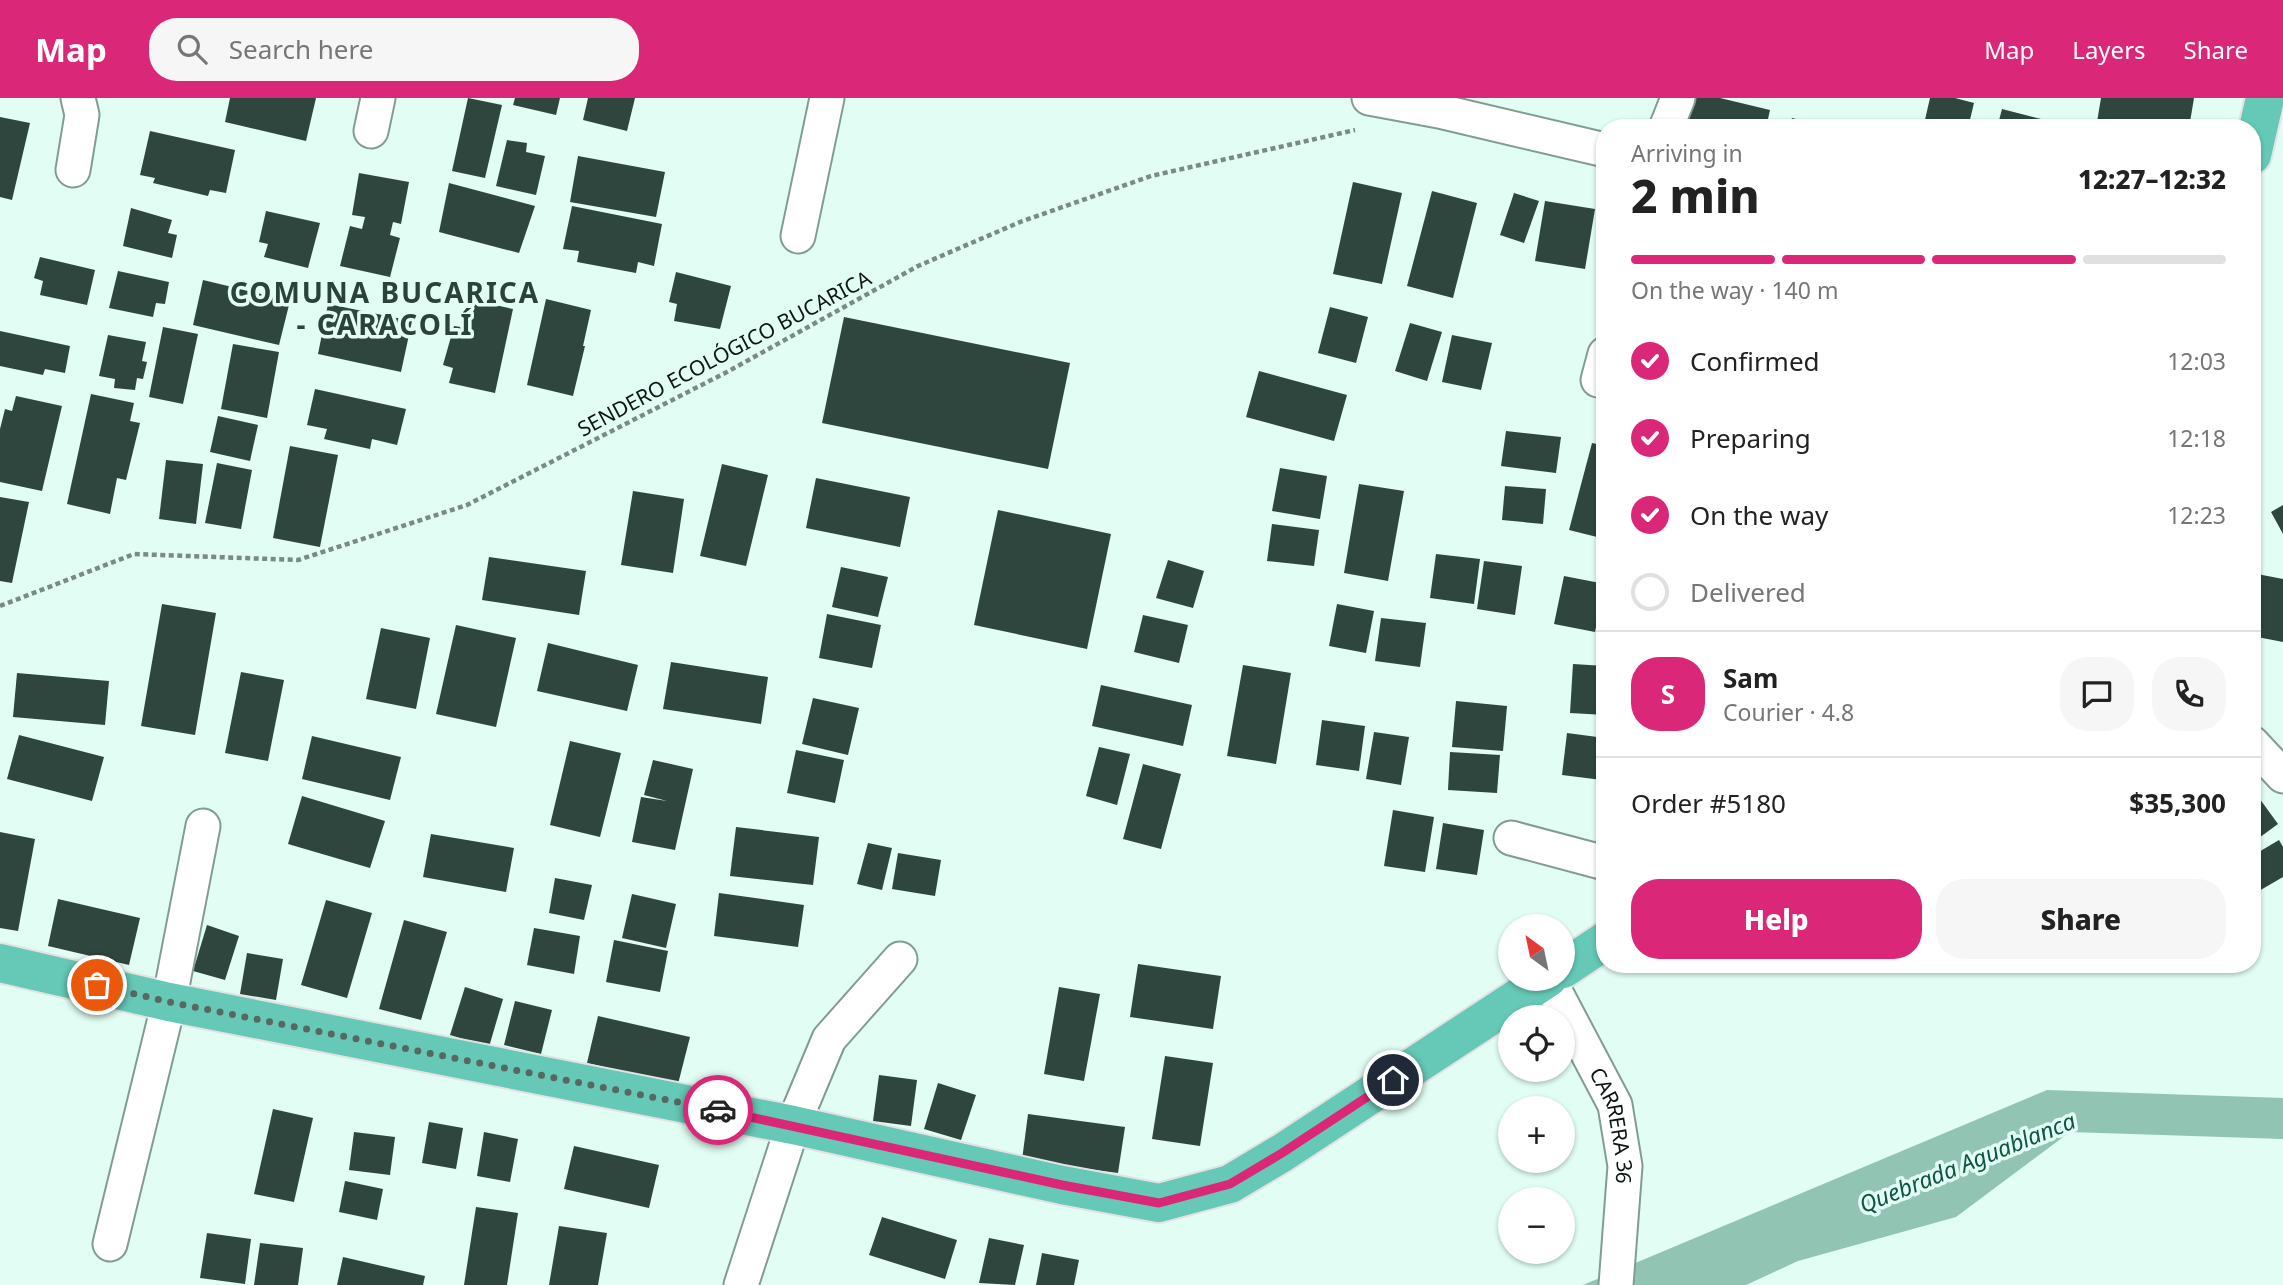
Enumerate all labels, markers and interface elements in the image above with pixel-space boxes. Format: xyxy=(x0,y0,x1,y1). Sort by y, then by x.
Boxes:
search box xyxy=(149,18,639,81)
text: Map xyxy=(35,27,107,72)
icon: search xyxy=(173,30,211,68)
text: Search here xyxy=(229,31,373,67)
text: Map xyxy=(1984,33,2034,66)
text: Layers xyxy=(2072,33,2146,66)
text: Share xyxy=(2184,33,2248,66)
text: Arriving in xyxy=(1631,137,1743,169)
text: 12:27–12:32 xyxy=(2078,161,2226,197)
text: 2 min xyxy=(1631,164,1760,226)
street label: SENDERO ECOLÓGICO BUCARICA xyxy=(572,263,876,443)
district label: COMUNA BUCARICA - CARACOLÍ xyxy=(230,273,540,343)
text: On the way · 140 m xyxy=(1631,274,1838,306)
icon: check xyxy=(1631,342,1669,380)
text: Confirmed xyxy=(1690,343,1820,379)
text: 12:03 xyxy=(2167,345,2226,377)
icon: check xyxy=(1631,419,1669,457)
text: Preparing xyxy=(1690,420,1811,456)
text: 12:18 xyxy=(2167,422,2226,454)
icon: check xyxy=(1631,496,1669,534)
text: On the way xyxy=(1690,497,1828,533)
text: 12:23 xyxy=(2167,499,2226,531)
text: Delivered xyxy=(1690,574,1806,610)
button: chat xyxy=(2060,657,2134,731)
button: phone xyxy=(2152,657,2226,731)
text: Sam xyxy=(1723,660,1778,696)
text: S xyxy=(1661,676,1675,712)
text: Courier · 4.8 xyxy=(1723,696,1854,728)
text: Order #5180 xyxy=(1631,785,1786,821)
text: $35,300 xyxy=(2129,785,2226,821)
button: Help xyxy=(1631,879,1922,959)
button: Share xyxy=(1936,879,2226,959)
north arrow xyxy=(1498,914,1575,990)
map controls xyxy=(1498,914,1575,1264)
pin xyxy=(67,955,127,1015)
icon: bag xyxy=(78,966,116,1004)
button: locate xyxy=(1498,1005,1575,1082)
pin xyxy=(1363,1050,1423,1110)
icon: home xyxy=(1374,1061,1412,1099)
street label: CARRERA 36 xyxy=(1584,1062,1640,1185)
courier xyxy=(683,1075,753,1145)
icon: car xyxy=(699,1091,737,1129)
button: + xyxy=(1498,1096,1575,1173)
water label: Quebrada Aguablanca xyxy=(1854,1104,2080,1220)
button: − xyxy=(1498,1187,1575,1264)

